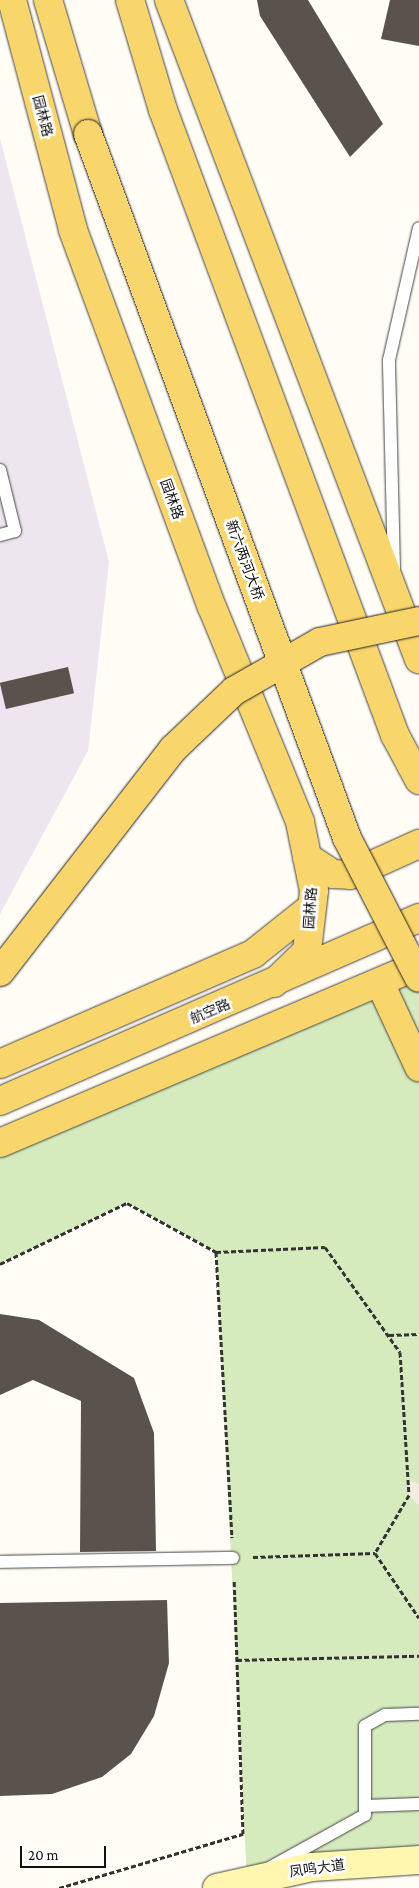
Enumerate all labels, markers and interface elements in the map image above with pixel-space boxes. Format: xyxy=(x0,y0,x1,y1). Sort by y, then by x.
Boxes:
street label: 园林路 xyxy=(29,94,57,138)
street label: 园林路 xyxy=(157,476,187,522)
street label: 新六两河大桥 xyxy=(223,518,267,602)
street label: 园林路 xyxy=(300,886,320,930)
street label: 航空路 xyxy=(187,995,233,1027)
scale bar xyxy=(22,1836,109,1868)
text: 20 m xyxy=(28,1847,59,1863)
street label: 凤鸣大道 xyxy=(288,1856,346,1880)

